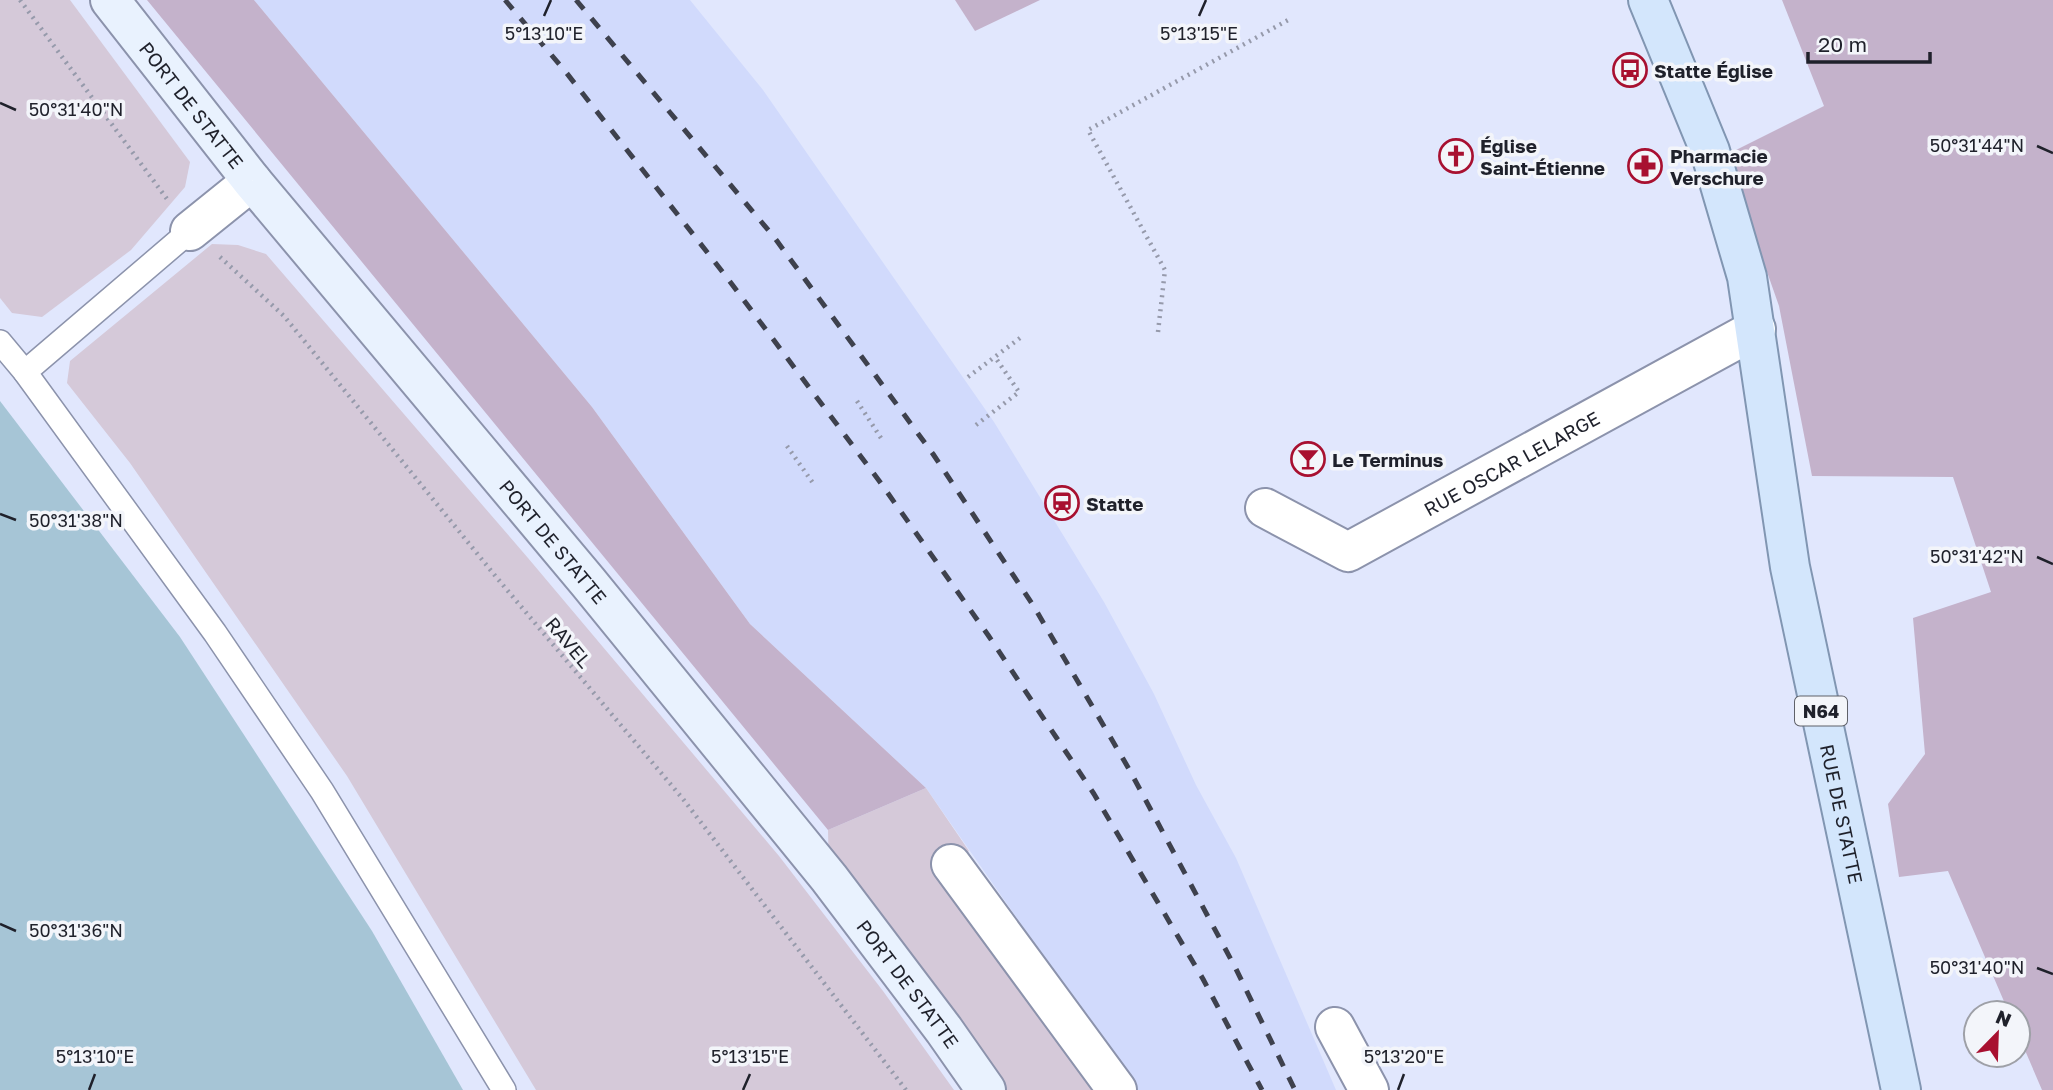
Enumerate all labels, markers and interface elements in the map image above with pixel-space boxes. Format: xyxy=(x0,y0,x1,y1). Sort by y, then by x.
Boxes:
scale bar xyxy=(1808,21,1930,65)
text: 5°13'10"E xyxy=(505,22,583,44)
text: 5°13'15"E xyxy=(1160,22,1238,44)
text: 20 m xyxy=(1818,31,1867,57)
street label: PORT DE STATTE xyxy=(135,37,249,173)
bus stop icon: Statte Église xyxy=(1611,51,1649,89)
place label: Statte Église xyxy=(1654,59,1773,82)
text: 50°31'40"N xyxy=(29,98,123,120)
place label: Église Saint-Étienne xyxy=(1480,134,1605,179)
text: 50°31'44"N xyxy=(1930,134,2024,156)
church icon: Église Saint-Étienne xyxy=(1437,137,1475,175)
place label: Pharmacie Verschure xyxy=(1670,144,1768,189)
pharmacy icon: Pharmacie Verschure xyxy=(1626,147,1664,185)
street label: RUE OSCAR LELARGE xyxy=(1419,406,1603,520)
bar icon: Le Terminus xyxy=(1289,440,1327,478)
place label: Le Terminus xyxy=(1332,448,1444,471)
street label: PORT DE STATTE xyxy=(495,474,612,608)
station icon: Statte xyxy=(1043,484,1081,522)
place label: Statte xyxy=(1086,492,1143,515)
text: 50°31'38"N xyxy=(29,509,123,531)
text: 50°31'42"N xyxy=(1930,545,2024,567)
street label: RAVEL xyxy=(541,612,597,672)
road number: N64 xyxy=(1795,696,1847,726)
street label: RUE DE STATTE xyxy=(1816,742,1868,886)
street label: PORT DE STATTE xyxy=(853,915,964,1052)
text: 50°31'36"N xyxy=(29,919,123,941)
text: 50°31'40"N xyxy=(1930,956,2024,978)
north arrow xyxy=(1962,999,2032,1069)
text: N xyxy=(1993,1004,2015,1031)
text: 5°13'10"E xyxy=(56,1045,134,1067)
text: 5°13'15"E xyxy=(711,1045,789,1067)
text: 5°13'20"E xyxy=(1364,1045,1444,1067)

